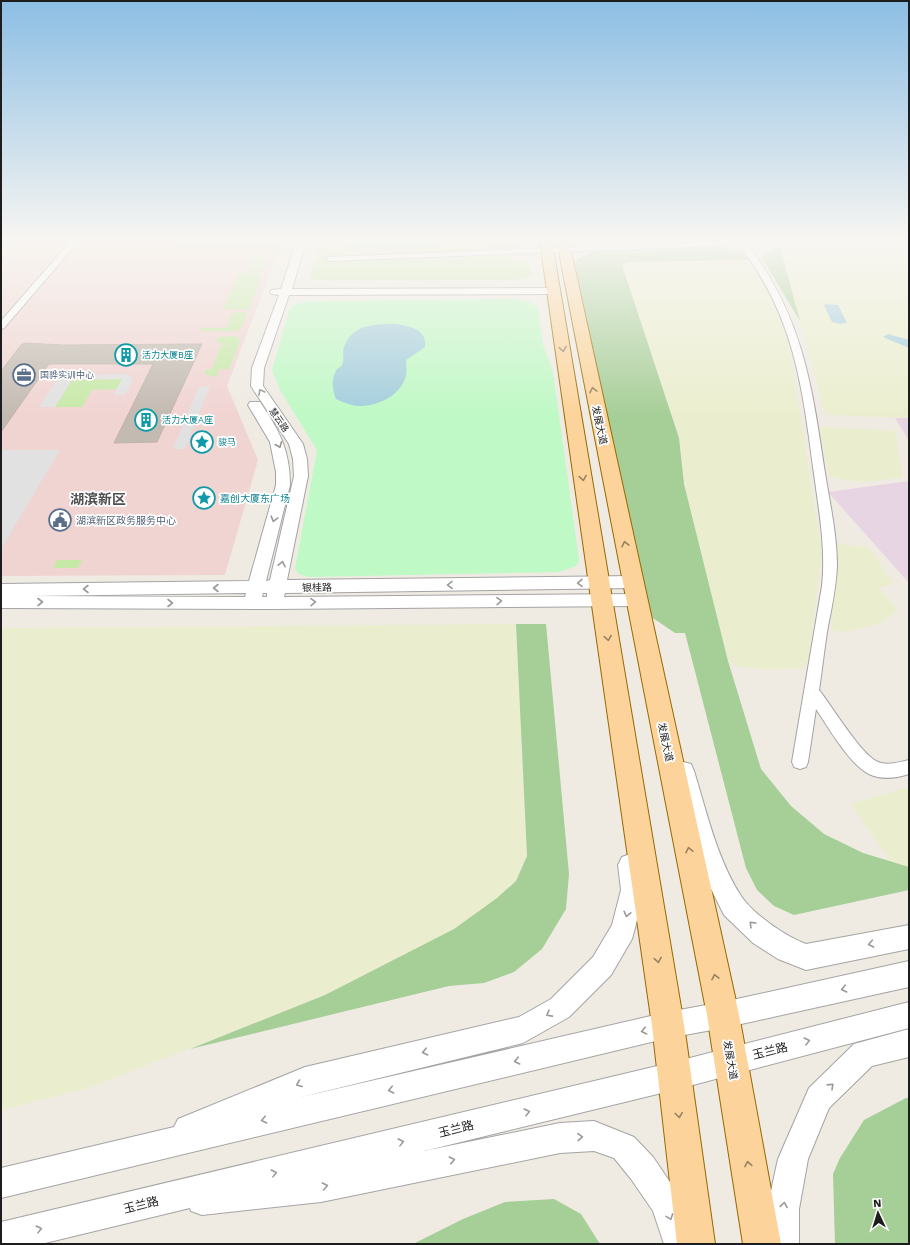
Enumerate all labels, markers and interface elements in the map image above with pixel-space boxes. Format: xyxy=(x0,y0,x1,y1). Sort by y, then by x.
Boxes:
building icon: 活力大厦B座 xyxy=(113,342,139,368)
one-way arrow xyxy=(558,346,567,352)
place label: 活力大厦B座 xyxy=(142,350,193,360)
office icon: 国骅实训中心 xyxy=(11,362,37,388)
place label: 国骅实训中心 xyxy=(40,369,94,380)
one-way arrow xyxy=(590,386,598,393)
one-way arrow xyxy=(258,389,265,396)
street label: 发展大道 xyxy=(590,404,609,446)
street label: 慧云路 xyxy=(267,406,291,434)
building icon: 活力大厦A座 xyxy=(133,407,159,433)
place label: 活力大厦A座 xyxy=(162,415,213,425)
place icon: 骏马 xyxy=(189,429,215,455)
place label: 骏马 xyxy=(218,437,236,447)
one-way arrow xyxy=(274,442,282,449)
one-way arrow xyxy=(578,475,587,481)
place icon: 嘉创大厦东广场 xyxy=(191,485,217,511)
district label: 湖滨新区 xyxy=(70,491,126,507)
place label: 嘉创大厦东广场 xyxy=(220,493,290,504)
public building icon: 湖滨新区政务服务中心 xyxy=(47,507,73,533)
place label: 湖滨新区政务服务中心 xyxy=(76,515,176,526)
one-way arrow xyxy=(270,515,279,522)
one-way arrow xyxy=(622,541,630,547)
one-way arrow xyxy=(277,561,285,568)
one-way arrow xyxy=(577,579,583,587)
one-way arrow xyxy=(447,581,453,589)
street label: 银桂路 xyxy=(302,582,332,593)
one-way arrow xyxy=(213,584,219,592)
one-way arrow xyxy=(83,585,89,593)
one-way arrow xyxy=(496,596,502,605)
one-way arrow xyxy=(37,598,43,606)
one-way arrow xyxy=(310,598,316,606)
one-way arrow xyxy=(167,599,173,607)
one-way arrow xyxy=(603,635,612,641)
street label: 发展大道 xyxy=(656,721,675,763)
one-way arrow xyxy=(685,847,693,853)
one-way arrow xyxy=(623,911,631,917)
one-way arrow xyxy=(749,921,757,929)
one-way arrow xyxy=(868,939,874,948)
one-way arrow xyxy=(653,957,661,963)
one-way arrow xyxy=(712,974,720,980)
one-way arrow xyxy=(840,984,847,992)
one-way arrow xyxy=(546,1010,553,1017)
one-way arrow xyxy=(641,1026,647,1034)
one-way arrow xyxy=(803,1037,810,1046)
street label: 发展大道 xyxy=(722,1039,739,1081)
street label: 玉兰路 xyxy=(751,1040,789,1062)
one-way arrow xyxy=(422,1048,429,1056)
one-way arrow xyxy=(514,1056,520,1064)
one-way arrow xyxy=(296,1079,303,1087)
one-way arrow xyxy=(826,1083,834,1091)
one-way arrow xyxy=(388,1086,394,1094)
one-way arrow xyxy=(524,1108,530,1116)
one-way arrow xyxy=(674,1112,683,1118)
one-way arrow xyxy=(261,1116,267,1124)
street label: 玉兰路 xyxy=(437,1118,475,1140)
one-way arrow xyxy=(577,1133,583,1141)
one-way arrow xyxy=(397,1138,404,1147)
one-way arrow xyxy=(449,1157,455,1165)
one-way arrow xyxy=(744,1161,753,1167)
one-way arrow xyxy=(271,1169,277,1177)
one-way arrow xyxy=(322,1183,328,1191)
north arrow xyxy=(858,1193,898,1233)
street label: 玉兰路 xyxy=(122,1194,160,1216)
text: N xyxy=(873,1197,882,1210)
one-way arrow xyxy=(779,1202,788,1208)
one-way arrow xyxy=(665,1213,674,1220)
one-way arrow xyxy=(36,1226,42,1234)

